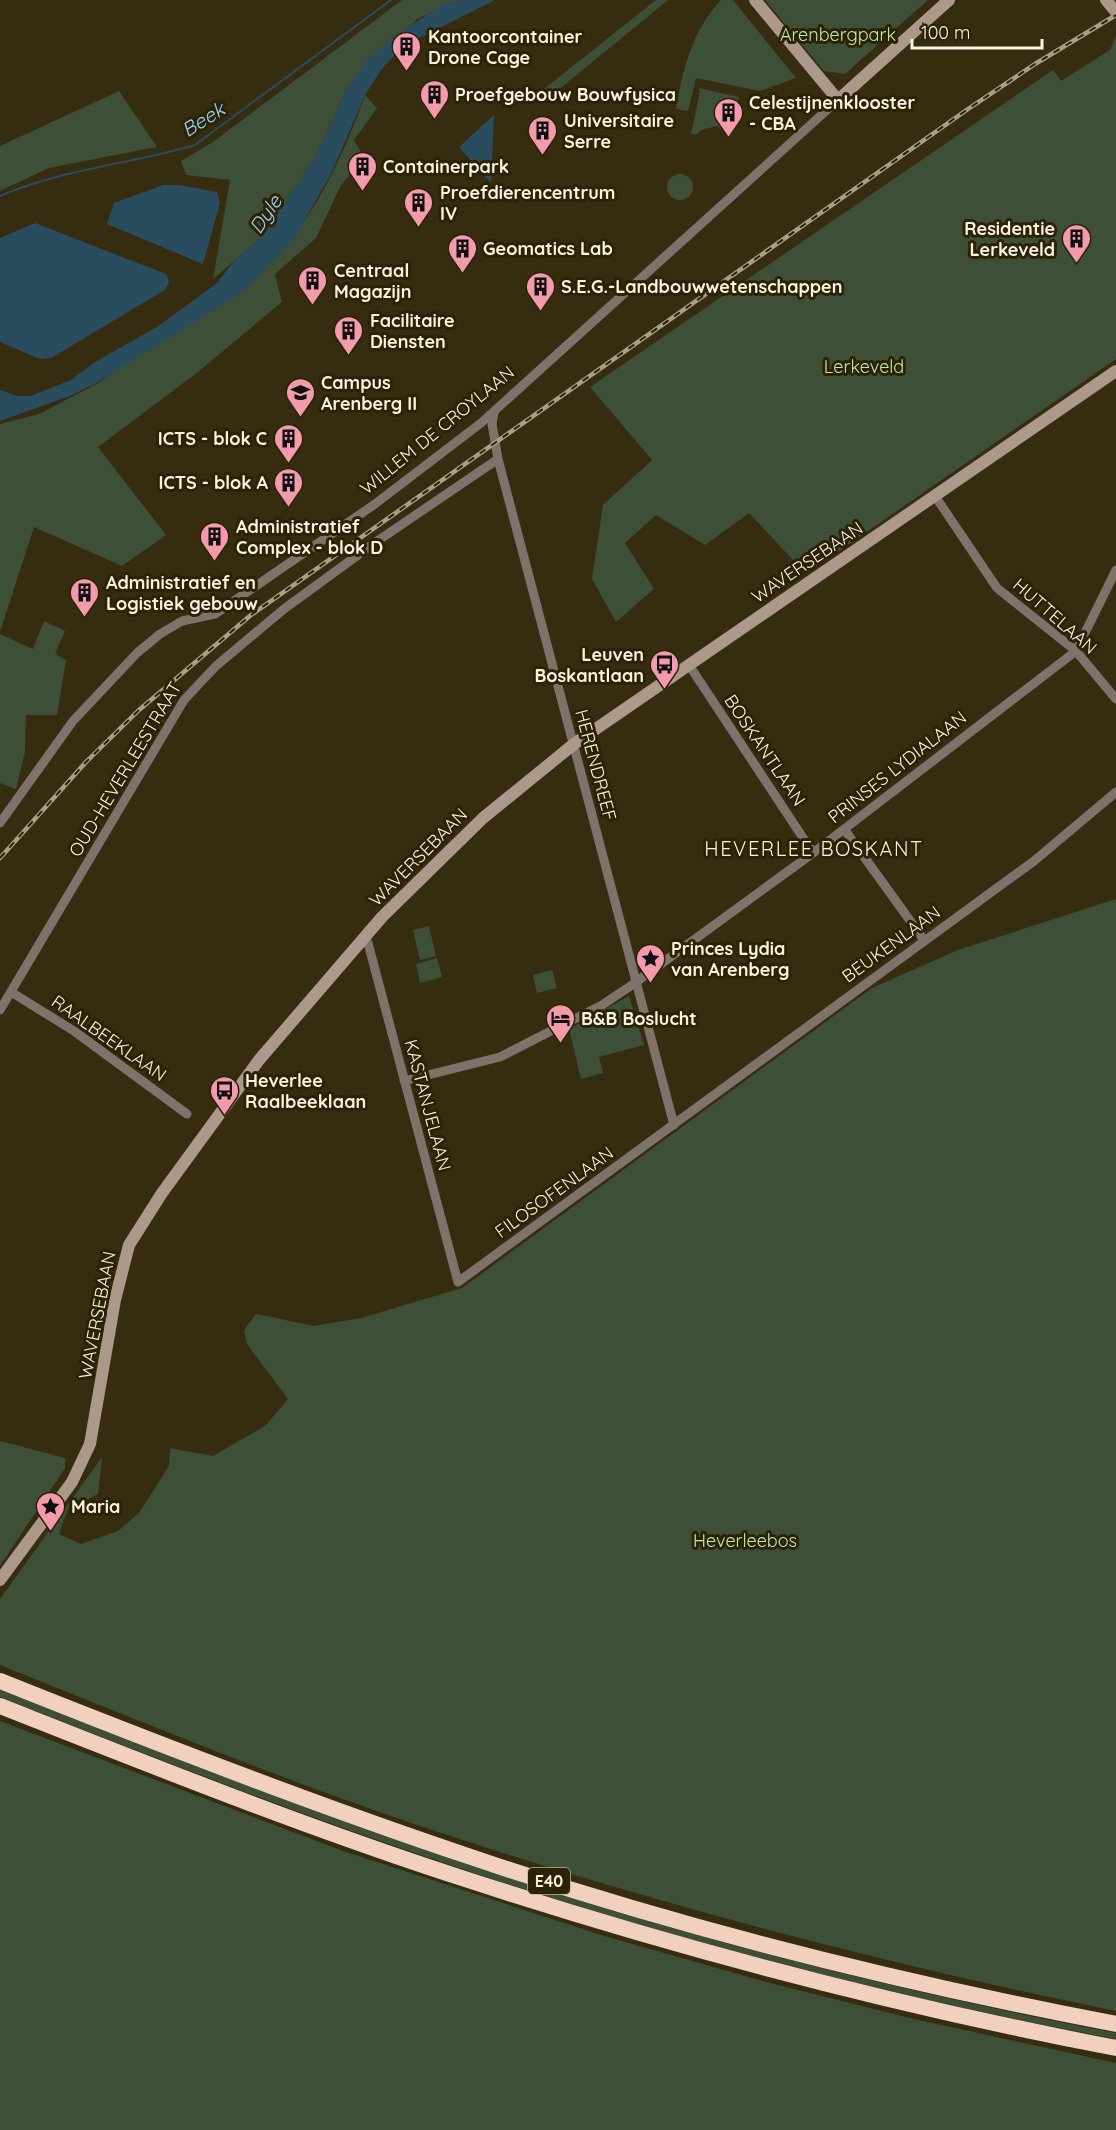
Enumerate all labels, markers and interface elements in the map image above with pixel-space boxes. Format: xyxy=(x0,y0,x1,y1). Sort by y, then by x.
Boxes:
scale bar xyxy=(912,12,1042,50)
text: 100 m xyxy=(921,21,970,44)
park label: Arenbergpark xyxy=(780,23,896,46)
place label: Kantoorcontainer Drone Cage xyxy=(428,25,583,69)
building icon: Kantoorcontainer Drone Cage xyxy=(391,30,423,72)
building icon: Proefgebouw Bouwfysica xyxy=(418,78,450,120)
place label: Proefgebouw Bouwfysica xyxy=(455,83,676,106)
place label: Celestijnenklooster - CBA xyxy=(749,91,915,135)
water label: Beek xyxy=(177,95,231,142)
building icon: Celestijnenklooster - CBA xyxy=(712,96,744,138)
place label: Universitaire Serre xyxy=(564,109,674,153)
building icon: Universitaire Serre xyxy=(527,114,559,156)
building icon: Containerpark xyxy=(346,150,378,192)
place label: Containerpark xyxy=(383,155,509,178)
place label: Proefdierencentrum IV xyxy=(440,181,615,225)
building icon: Proefdierencentrum IV xyxy=(403,186,435,228)
water label: Dyle xyxy=(243,189,287,238)
place label: Residentie Lerkeveld xyxy=(964,217,1055,261)
building icon: Residentie Lerkeveld xyxy=(1060,222,1092,264)
building icon: Geomatics Lab xyxy=(446,232,478,274)
place label: Geomatics Lab xyxy=(483,237,613,260)
place label: Centraal Magazijn xyxy=(334,259,411,303)
building icon: Centraal Magazijn xyxy=(297,264,329,306)
building icon: S.E.G.-Landbouwwetenschappen xyxy=(524,270,556,312)
place label: S.E.G.-Landbouwwetenschappen xyxy=(561,275,842,298)
place label: Facilitaire Diensten xyxy=(370,309,455,353)
building icon: Facilitaire Diensten xyxy=(333,314,365,356)
park label: Lerkeveld xyxy=(824,355,904,378)
street label: WILLEM DE CROYLAAN xyxy=(355,361,519,499)
place label: Campus Arenberg II xyxy=(321,371,417,415)
school or university icon: Campus Arenberg II xyxy=(284,376,316,418)
building icon: ICTS - blok C xyxy=(272,422,304,464)
place label: ICTS - blok C xyxy=(158,427,267,450)
building icon: ICTS - blok A xyxy=(273,466,305,508)
place label: ICTS - blok A xyxy=(159,471,268,494)
place label: Administratief Complex - blok D xyxy=(236,515,383,559)
street label: WAVERSEBAAN xyxy=(747,516,867,608)
building icon: Administratief Complex - blok D xyxy=(199,520,231,562)
place label: Administratief en Logistiek gebouw xyxy=(106,571,258,615)
street label: HUTTELAAN xyxy=(1008,573,1102,659)
building icon: Administratief en Logistiek gebouw xyxy=(69,576,101,618)
place label: Leuven Boskantlaan xyxy=(534,643,644,687)
bus stop icon: Leuven Boskantlaan xyxy=(649,648,681,690)
street label: OUD-HEVERLEESTRAAT xyxy=(64,677,187,861)
street label: BOSKANTLAAN xyxy=(719,690,811,810)
street label: PRINSES LYDIALAAN xyxy=(823,706,971,828)
street label: HERENDREEF xyxy=(570,707,622,823)
street label: WAVERSEBAAN xyxy=(364,803,472,911)
district label: HEVERLEE BOSKANT xyxy=(704,836,924,861)
street label: BEUKENLAAN xyxy=(837,901,945,987)
place label: Princes Lydia van Arenberg xyxy=(671,937,789,981)
place icon: Princes Lydia van Arenberg xyxy=(634,942,666,984)
street label: RAALBEEKLAAN xyxy=(47,990,171,1086)
hotel icon: B&B Boslucht xyxy=(544,1002,576,1044)
place label: B&B Boslucht xyxy=(581,1007,697,1030)
street label: KASTANJELAAN xyxy=(399,1037,457,1173)
place label: Heverlee Raalbeeklaan xyxy=(245,1069,366,1113)
bus stop icon: Heverlee Raalbeeklaan xyxy=(208,1074,240,1116)
street label: FILOSOFENLAAN xyxy=(490,1141,618,1243)
street label: WAVERSEBAAN xyxy=(73,1249,121,1381)
place icon: Maria xyxy=(34,1490,66,1532)
place label: Maria xyxy=(71,1495,120,1518)
park label: Heverleebos xyxy=(693,1529,797,1552)
road number: E40 xyxy=(528,1868,570,1894)

